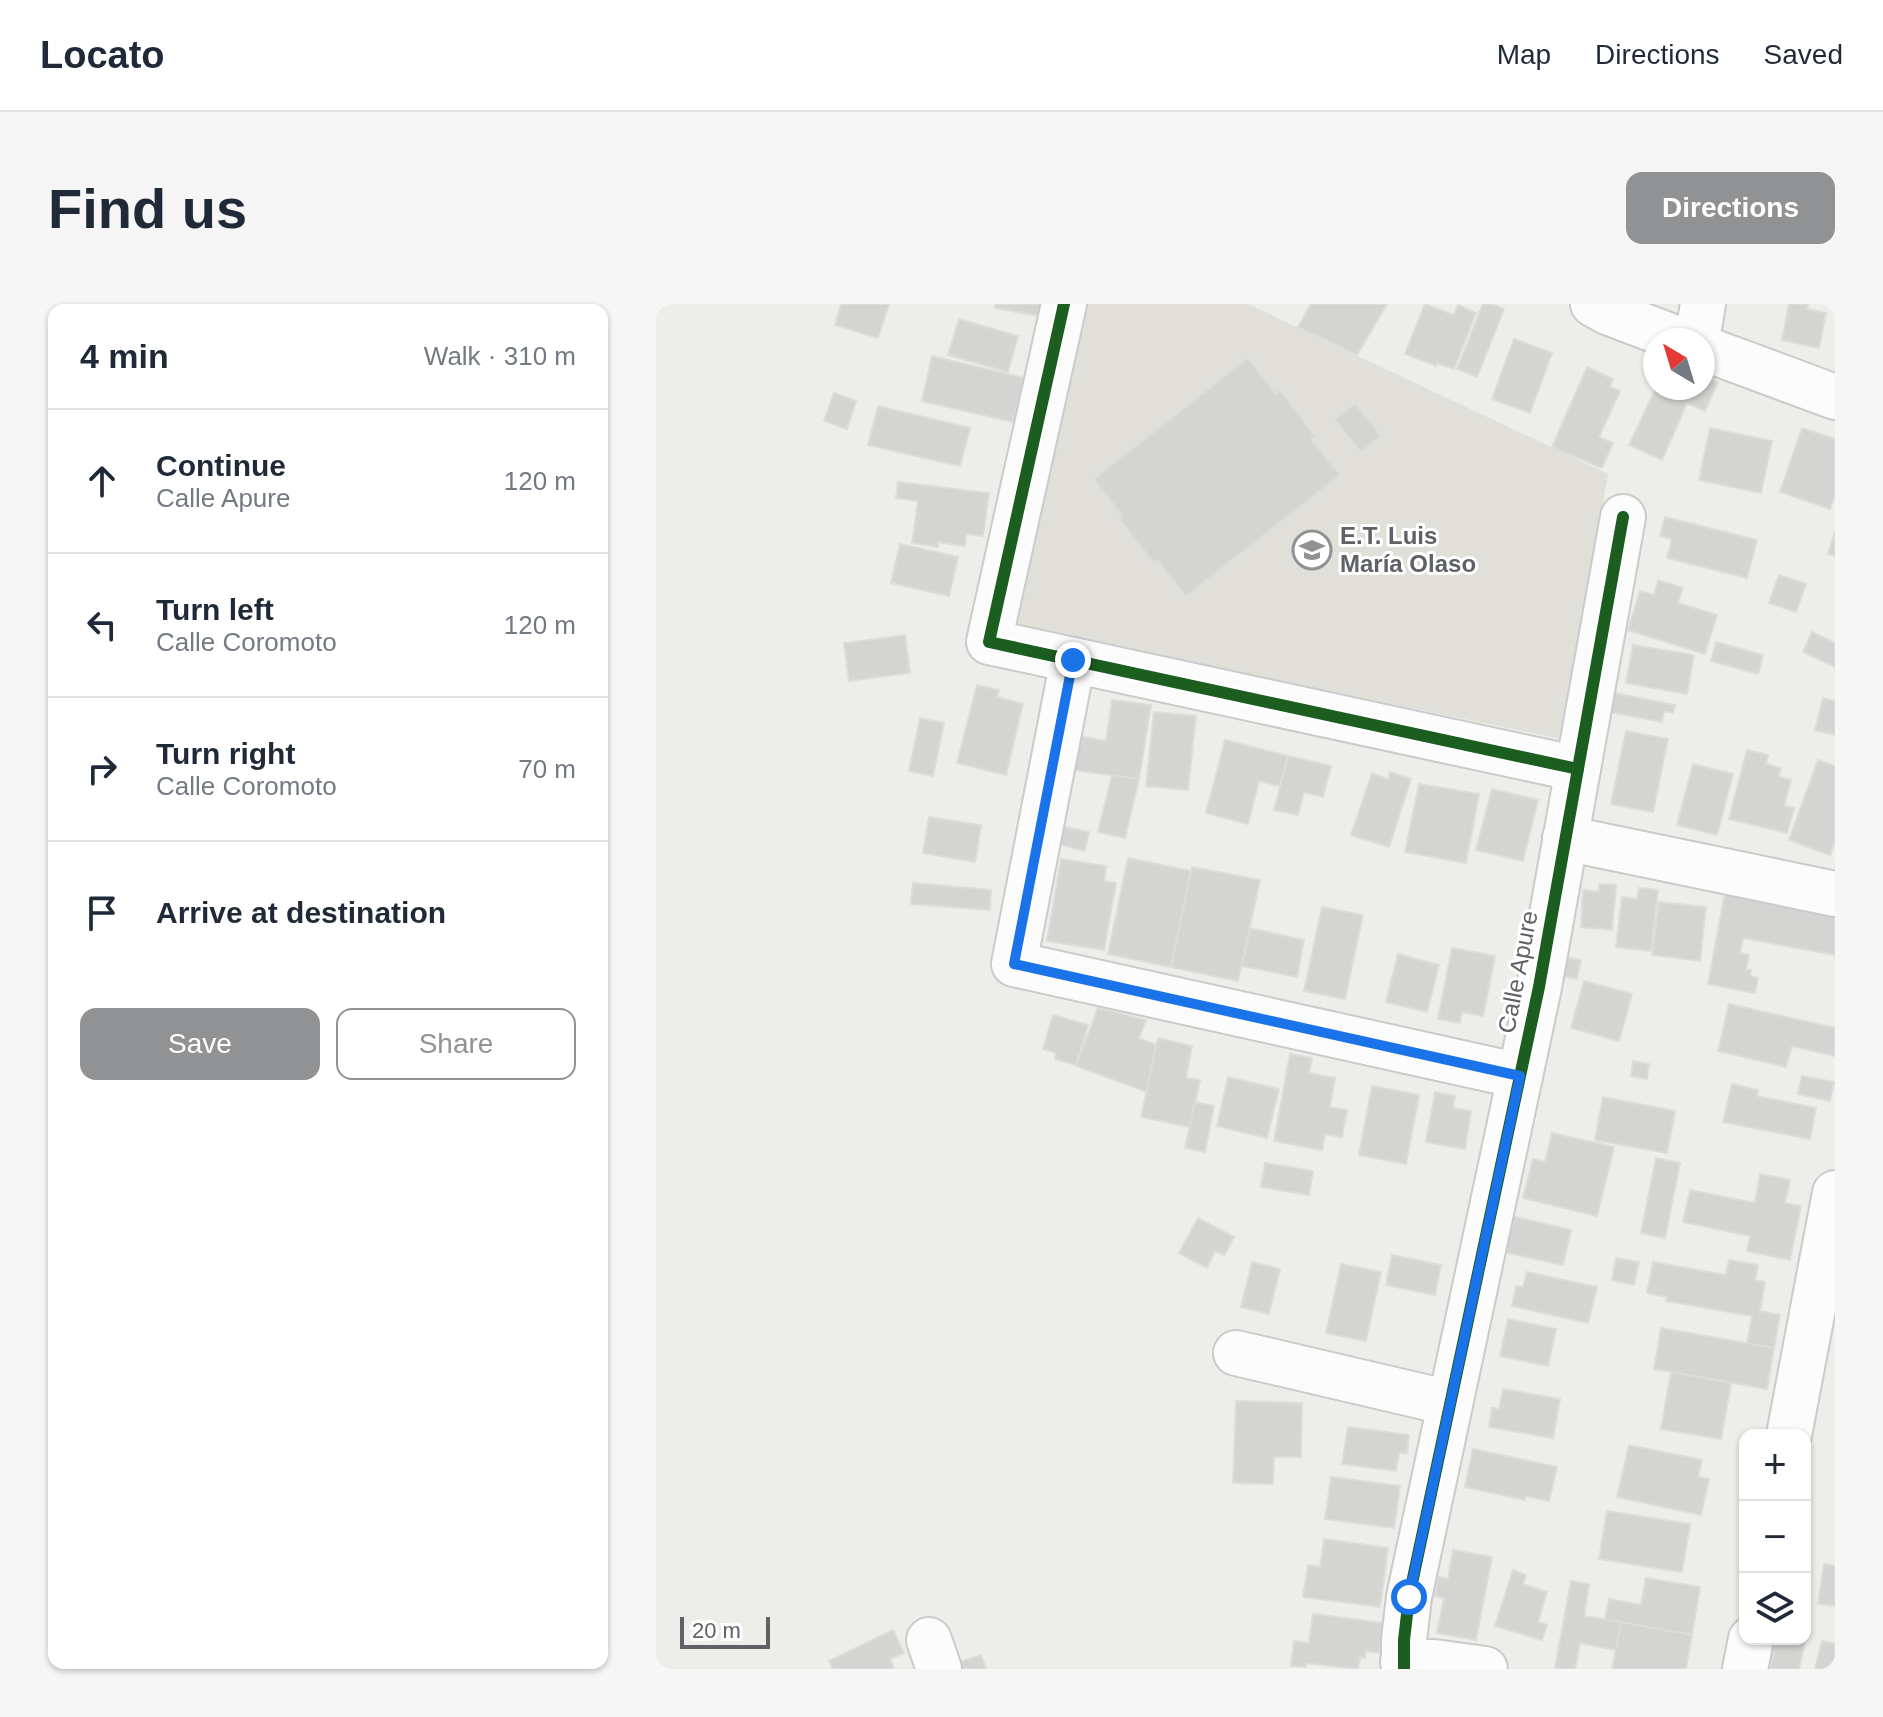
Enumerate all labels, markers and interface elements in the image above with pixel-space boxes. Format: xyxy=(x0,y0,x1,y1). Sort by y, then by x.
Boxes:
text: Locato xyxy=(40,34,165,76)
text: Map xyxy=(1497,39,1551,70)
text: Directions xyxy=(1595,39,1720,70)
text: Saved xyxy=(1764,39,1843,70)
button: Directions xyxy=(1626,172,1835,244)
text: Find us xyxy=(48,177,247,240)
north arrow xyxy=(1643,328,1715,400)
text: 4 min xyxy=(80,337,169,375)
text: Walk · 310 m xyxy=(424,341,576,371)
text: Continue xyxy=(156,449,286,482)
icon: ahead xyxy=(80,459,124,503)
text: 120 m xyxy=(504,466,576,496)
text: Calle Apure xyxy=(156,483,290,513)
place label: E.T. Luis María Olaso xyxy=(1340,522,1476,577)
school or university icon: E.T. Luis María Olaso xyxy=(1291,529,1333,571)
text: Turn left xyxy=(156,593,274,626)
icon: left xyxy=(80,603,124,647)
text: 120 m xyxy=(504,610,576,640)
text: Calle Coromoto xyxy=(156,627,337,657)
route end xyxy=(1055,642,1091,678)
text: Turn right xyxy=(156,737,295,770)
icon: right xyxy=(80,747,124,791)
text: 70 m xyxy=(518,754,576,784)
text: Calle Coromoto xyxy=(156,771,337,801)
icon: arrive xyxy=(80,891,124,935)
text: Arrive at destination xyxy=(156,896,446,929)
street label: Calle Apure xyxy=(1492,908,1543,1035)
button: Save xyxy=(80,1008,320,1080)
button: Share xyxy=(336,1008,576,1080)
map controls xyxy=(1739,1429,1811,1645)
button: + xyxy=(1739,1429,1811,1501)
button: − xyxy=(1739,1501,1811,1573)
button: layers xyxy=(1739,1573,1811,1645)
route start xyxy=(1391,1579,1427,1615)
scale bar xyxy=(680,1613,770,1649)
text: 20 m xyxy=(692,1618,741,1643)

